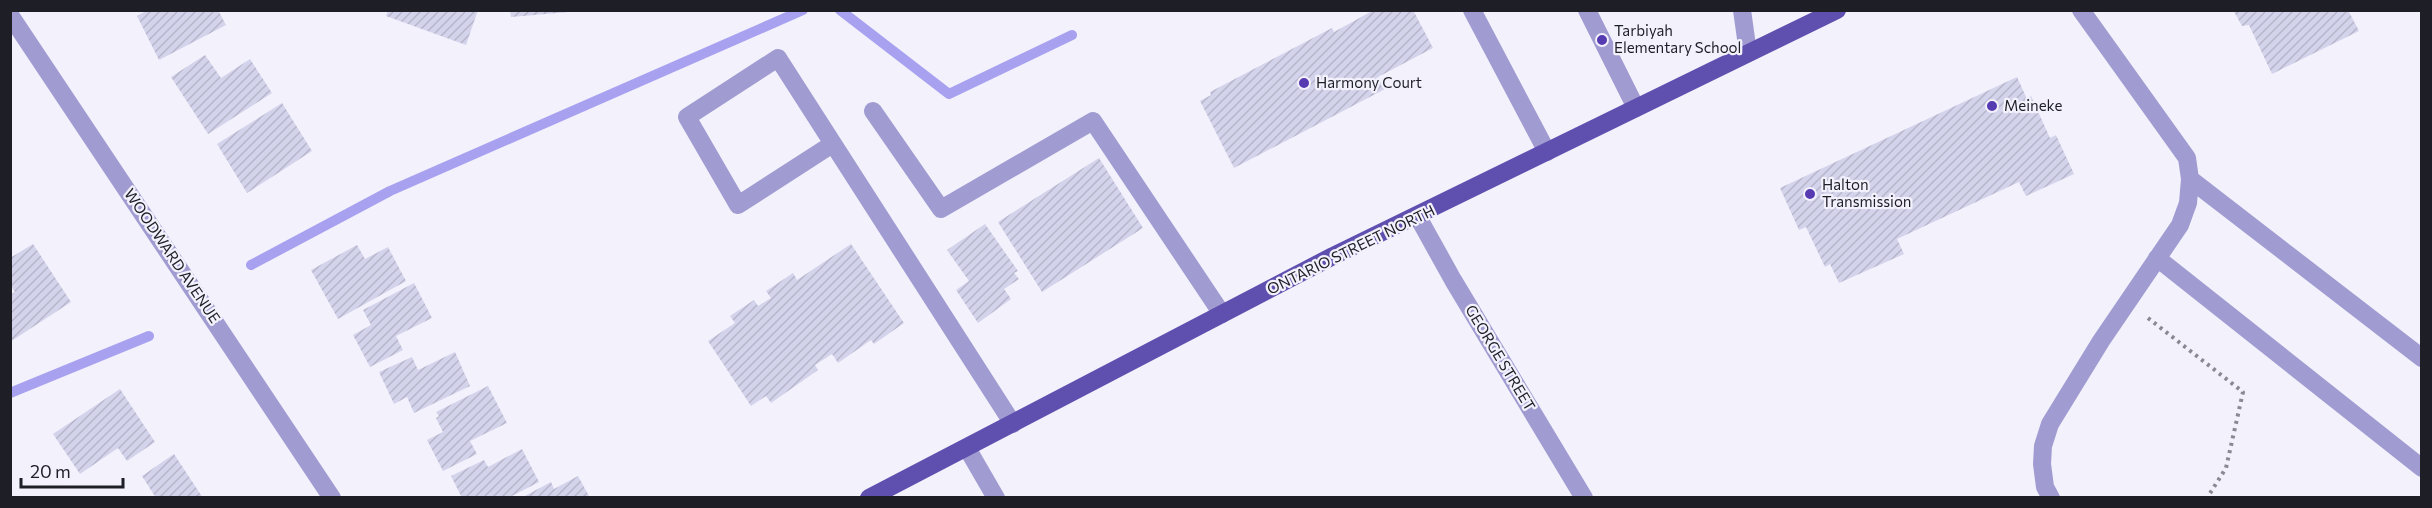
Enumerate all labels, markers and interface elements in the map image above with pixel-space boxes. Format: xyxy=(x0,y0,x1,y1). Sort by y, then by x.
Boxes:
place label: Tarbiyah Elementary School xyxy=(1614,21,1741,56)
marker: Tarbiyah Elementary School xyxy=(1595,33,1609,47)
place label: Harmony Court xyxy=(1316,73,1422,91)
marker: Harmony Court xyxy=(1297,76,1311,90)
place label: Meineke xyxy=(2004,96,2062,114)
marker: Meineke xyxy=(1985,99,1999,113)
place label: Halton Transmission xyxy=(1822,175,1911,210)
street label: WOODWARD AVENUE xyxy=(121,185,225,326)
marker: Halton Transmission xyxy=(1803,187,1817,201)
street label: ONTARIO STREET NORTH xyxy=(1264,201,1437,298)
street label: GEORGE STREET xyxy=(1462,301,1540,414)
scale bar xyxy=(21,451,123,489)
text: 20 m xyxy=(30,460,71,482)

